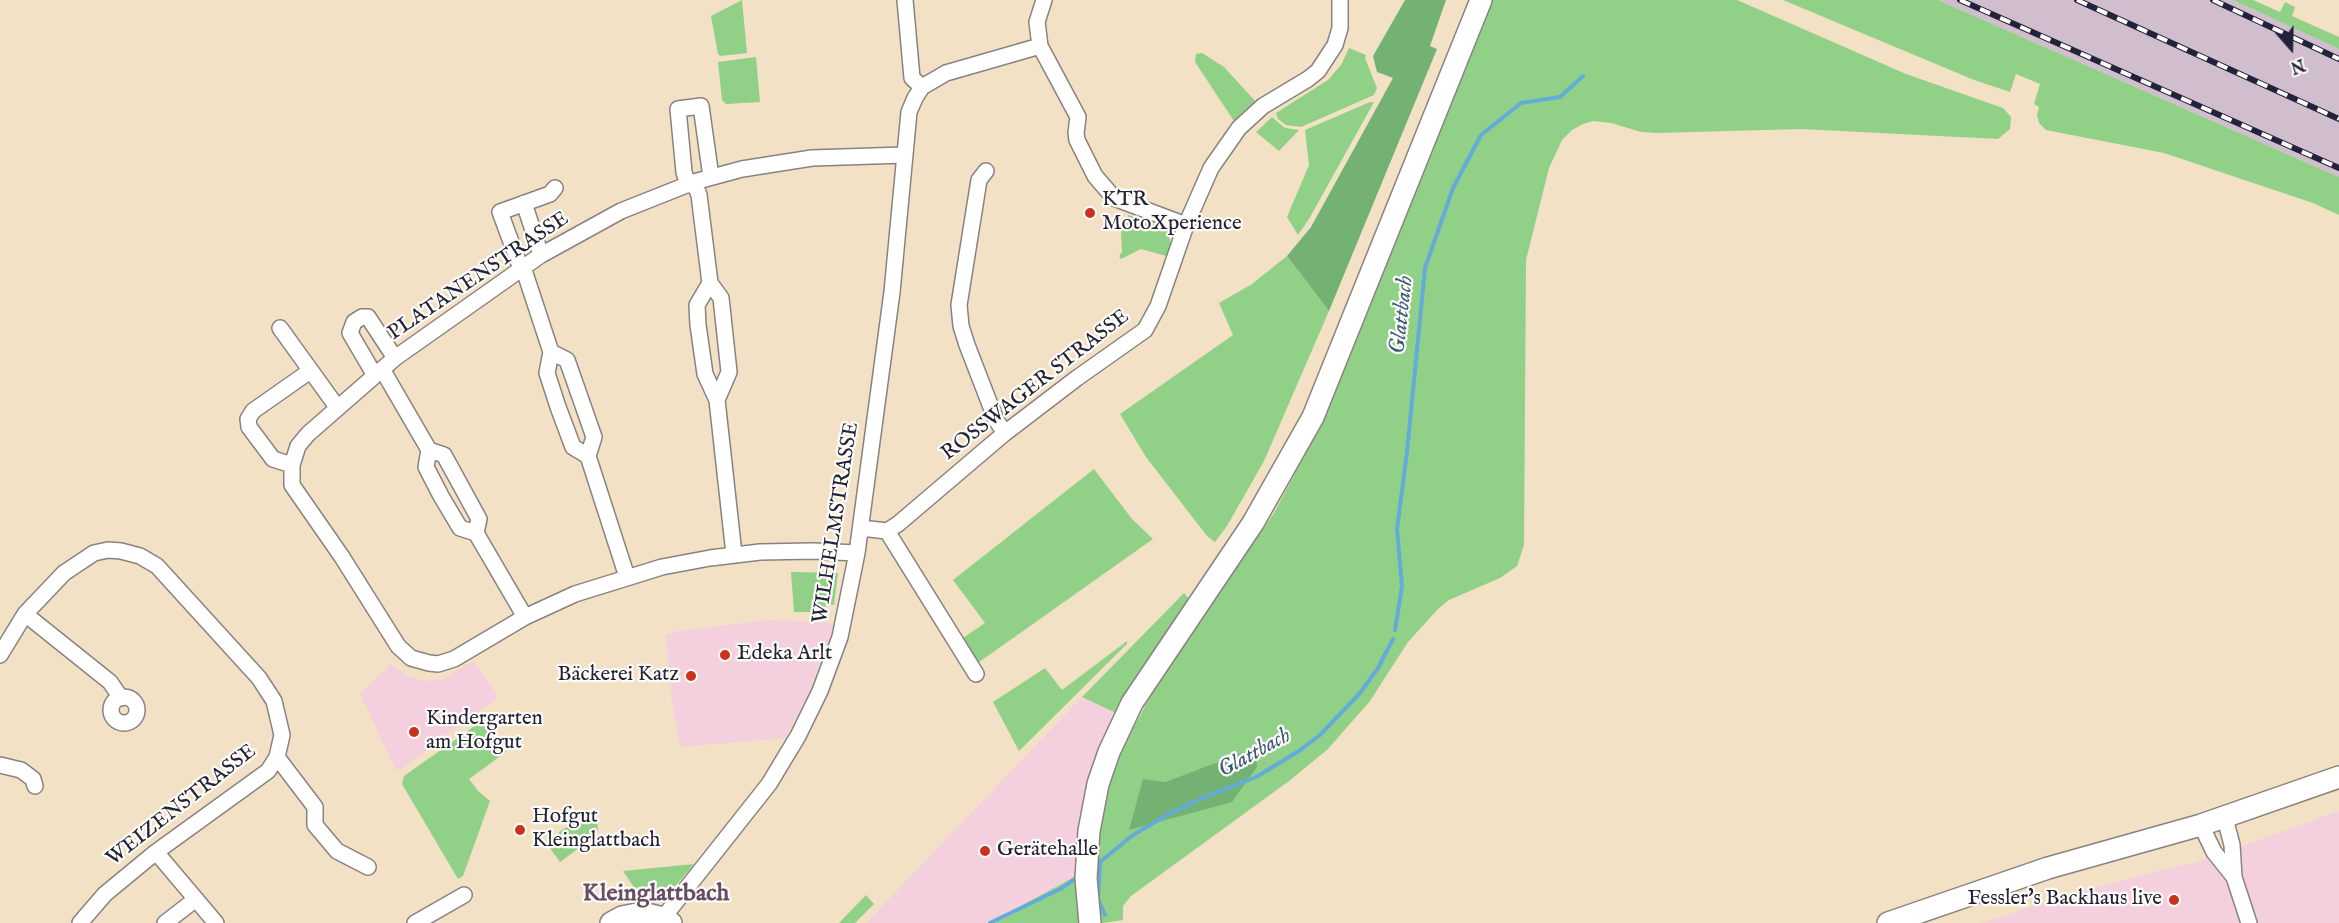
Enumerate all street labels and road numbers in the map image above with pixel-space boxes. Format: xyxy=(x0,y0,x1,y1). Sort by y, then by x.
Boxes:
street label: PLATANENSTRASSE xyxy=(384,207,574,347)
street label: ROSSWAGER STRASSE xyxy=(937,305,1135,467)
street label: WILHELMSTRASSE xyxy=(809,421,865,625)
street label: WEIZENSTRASSE xyxy=(102,740,262,872)

